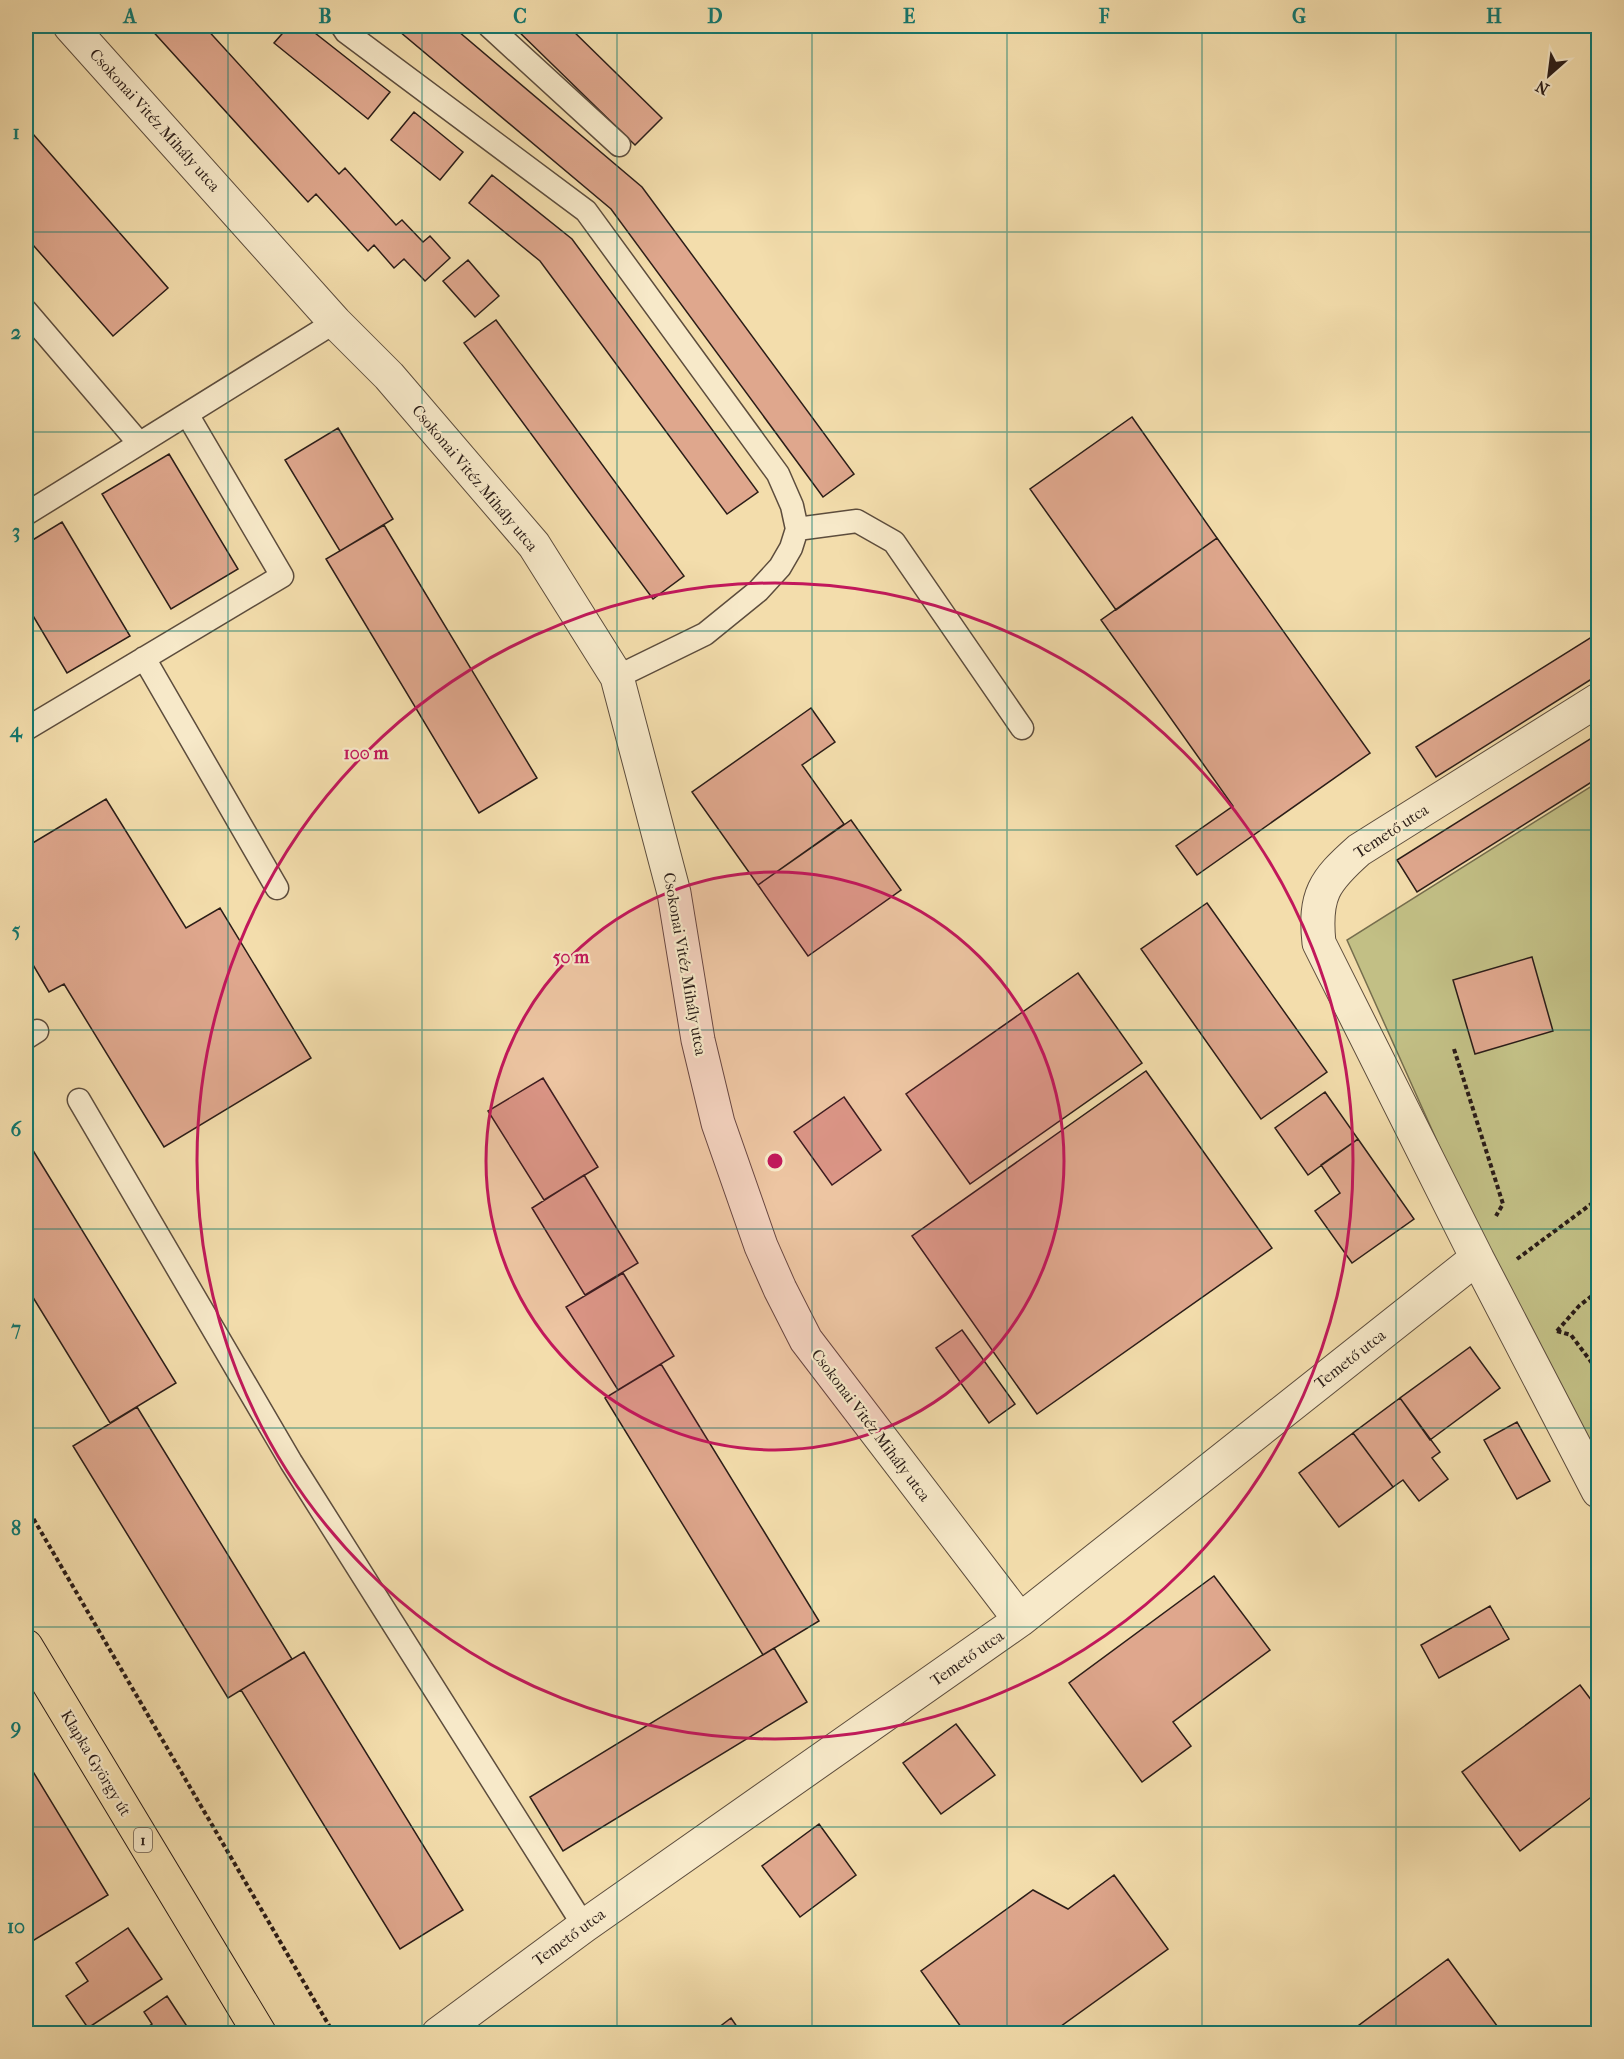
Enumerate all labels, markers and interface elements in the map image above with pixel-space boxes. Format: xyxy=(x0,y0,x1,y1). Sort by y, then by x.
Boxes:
text: A xyxy=(122,5,138,28)
text: B xyxy=(318,5,332,28)
text: C xyxy=(513,5,527,28)
text: D xyxy=(707,5,723,28)
text: E xyxy=(903,5,915,28)
text: F xyxy=(1098,5,1110,28)
text: G xyxy=(1292,5,1306,28)
text: H xyxy=(1486,5,1502,28)
street label: Csokonai Vitéz Mihály utca xyxy=(86,45,225,196)
north arrow xyxy=(1519,45,1579,105)
text: N xyxy=(1532,76,1552,99)
text: 1 xyxy=(12,121,20,144)
text: 2 xyxy=(11,321,21,344)
street label: Csokonai Vitéz Mihály utca xyxy=(408,401,542,556)
text: 3 xyxy=(12,520,20,543)
text: 4 xyxy=(9,719,23,743)
text: 100 m xyxy=(343,743,390,764)
street label: Temető utca xyxy=(1350,800,1432,862)
street label: Csokonai Vitéz Mihály utca xyxy=(660,871,711,1058)
text: 5 xyxy=(12,919,21,942)
text: 50 m xyxy=(553,947,590,968)
text: 6 xyxy=(11,1118,23,1141)
centre of rings xyxy=(765,1151,785,1171)
text: 7 xyxy=(10,1317,21,1340)
street label: Temető utca xyxy=(1311,1325,1390,1393)
street label: Csokonai Vitéz Mihály utca xyxy=(808,1345,935,1505)
text: 8 xyxy=(11,1517,21,1540)
street label: Temető utca xyxy=(927,1626,1008,1690)
street label: Klapka György út xyxy=(57,1706,135,1820)
text: 9 xyxy=(10,1716,21,1739)
road number: 1 xyxy=(134,1828,152,1852)
street label: Temető utca xyxy=(529,1904,609,1970)
text: 10 xyxy=(7,1915,25,1938)

